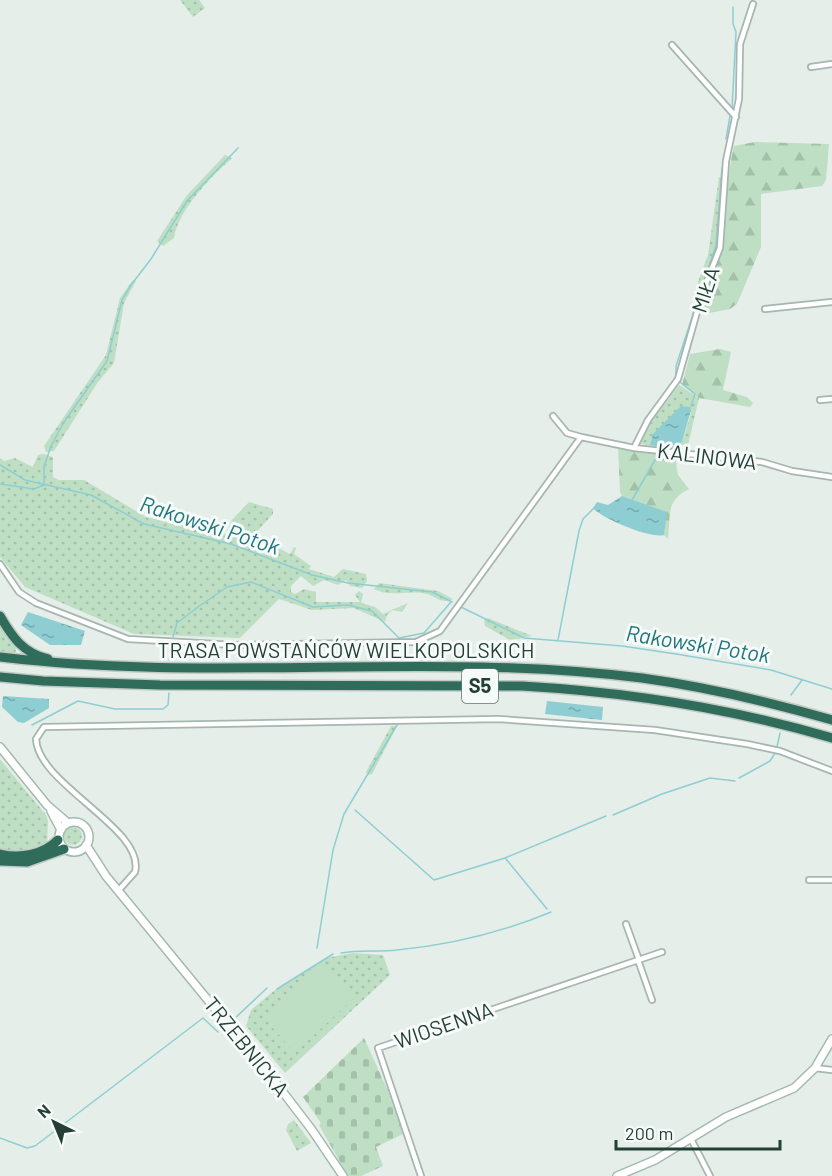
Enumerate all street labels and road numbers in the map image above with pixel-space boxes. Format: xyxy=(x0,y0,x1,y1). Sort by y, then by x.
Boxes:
street label: MIŁA xyxy=(685,263,724,316)
street label: KALINOWA xyxy=(656,437,759,474)
street label: TRASA POWSTAŃCÓW WIELKOPOLSKICH xyxy=(158,637,534,662)
road number: S5 xyxy=(462,669,498,703)
street label: TRZEBNICKA xyxy=(199,991,295,1101)
street label: WIOSENNA xyxy=(391,996,496,1053)

